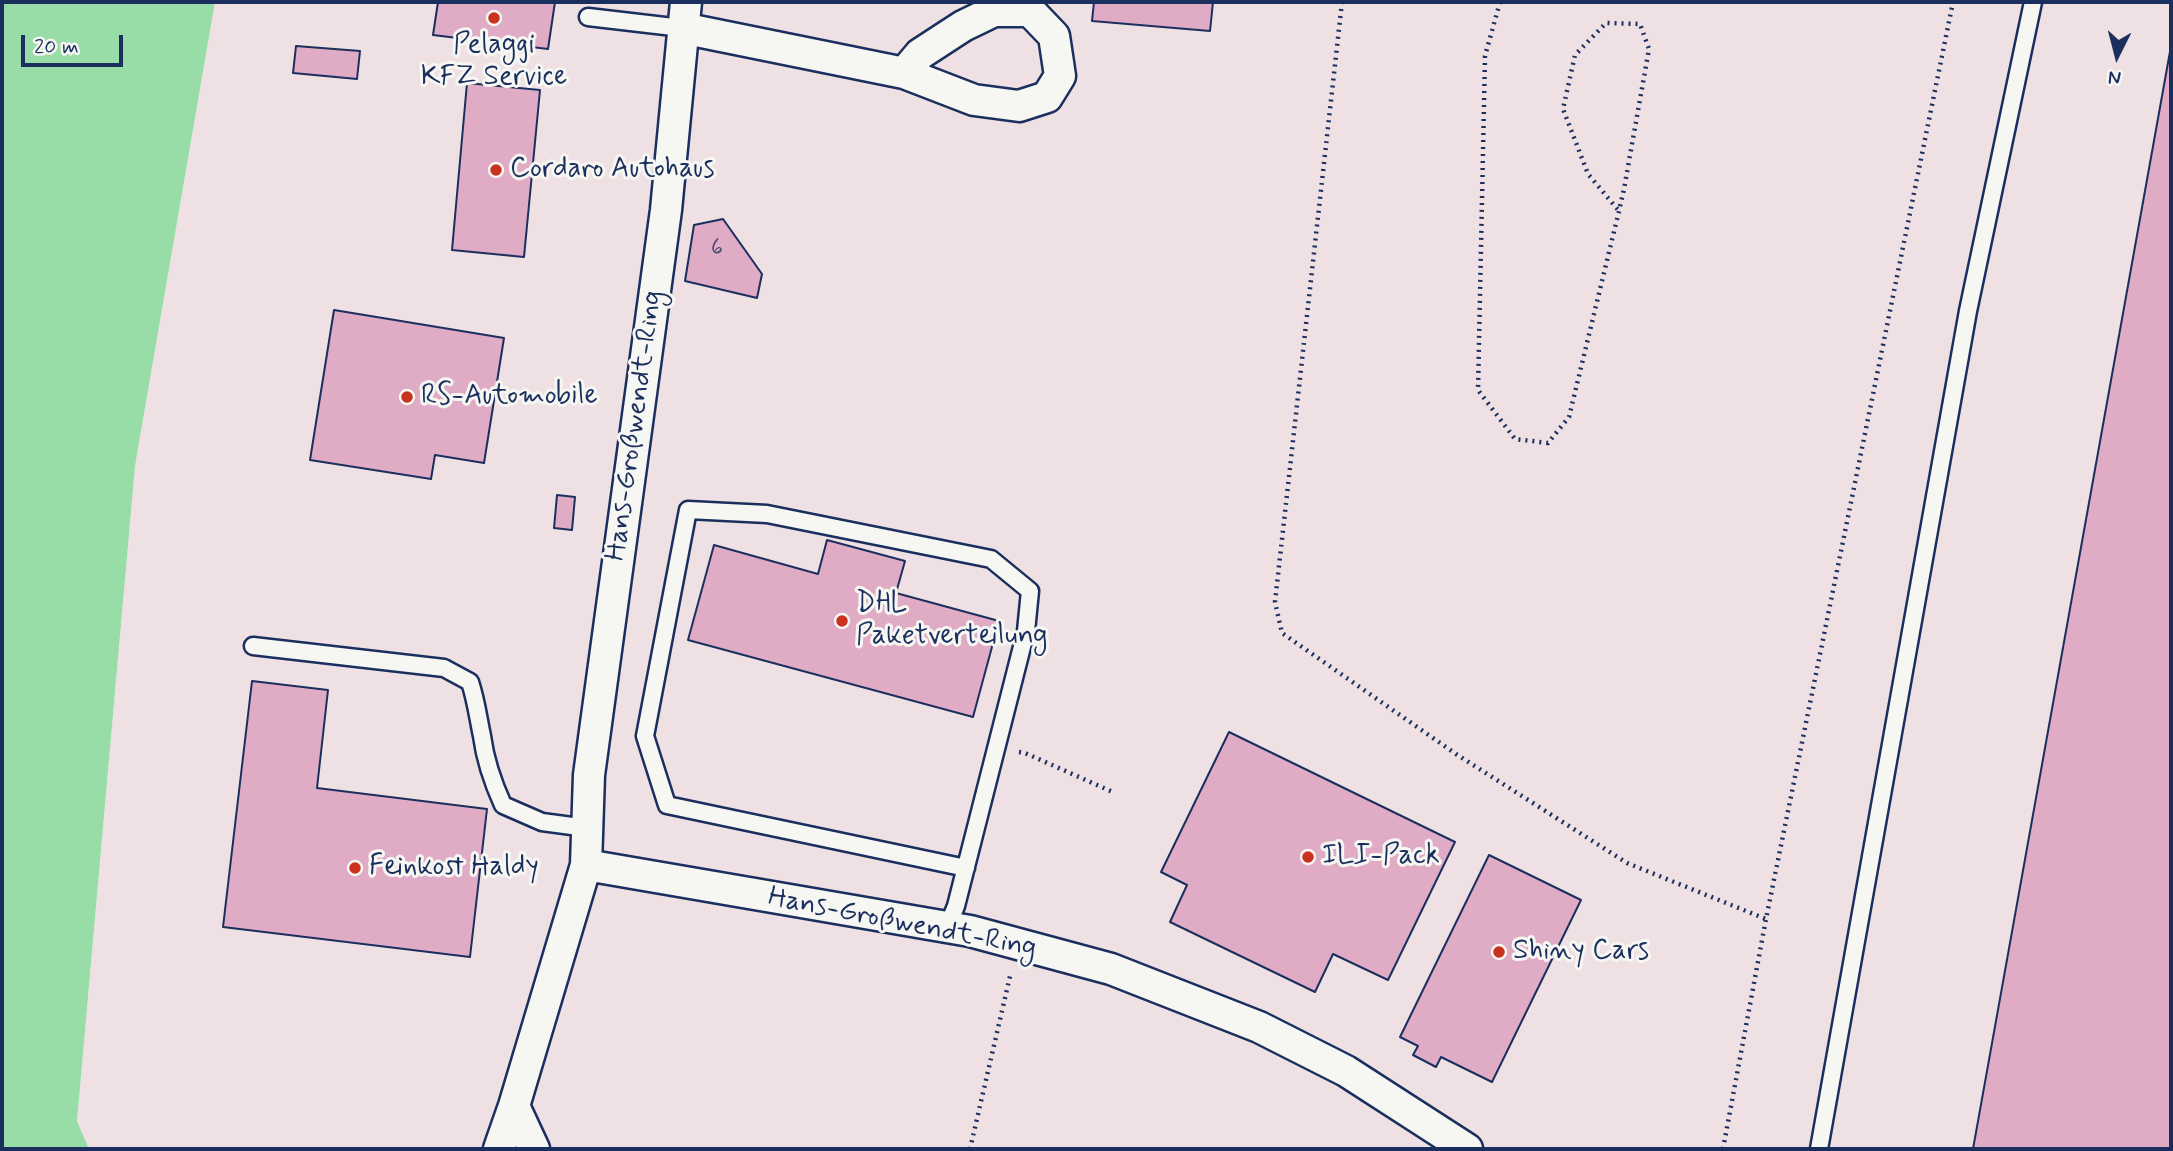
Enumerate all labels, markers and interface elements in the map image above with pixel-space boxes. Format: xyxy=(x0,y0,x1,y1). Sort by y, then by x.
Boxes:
marker: Pelaggi KFZ Service xyxy=(486,10,502,26)
scale bar xyxy=(24,21,126,65)
north arrow xyxy=(2082,21,2152,91)
place label: Pelaggi KFZ Service xyxy=(421,29,567,95)
text: 20 m xyxy=(34,33,79,61)
text: N xyxy=(2107,64,2122,90)
place label: Cordaro Autohaus xyxy=(510,153,715,187)
marker: Cordaro Autohaus xyxy=(488,162,504,178)
house number: 6 xyxy=(711,235,723,263)
street label: Hans-Großwendt-Ring xyxy=(600,289,672,563)
place label: RS-Automobile xyxy=(421,380,598,414)
marker: RS-Automobile xyxy=(399,389,415,405)
place label: DHL Paketverteilung xyxy=(856,588,1047,654)
marker: DHL Paketverteilung xyxy=(834,613,850,629)
place label: ILI-Pack xyxy=(1322,840,1440,874)
marker: ILI-Pack xyxy=(1300,849,1316,865)
place label: Feinkost Haldy xyxy=(369,851,539,885)
marker: Feinkost Haldy xyxy=(347,860,363,876)
street label: Hans-Großwendt-Ring xyxy=(765,881,1039,967)
place label: Shiny Cars xyxy=(1513,935,1649,969)
marker: Shiny Cars xyxy=(1491,944,1507,960)

